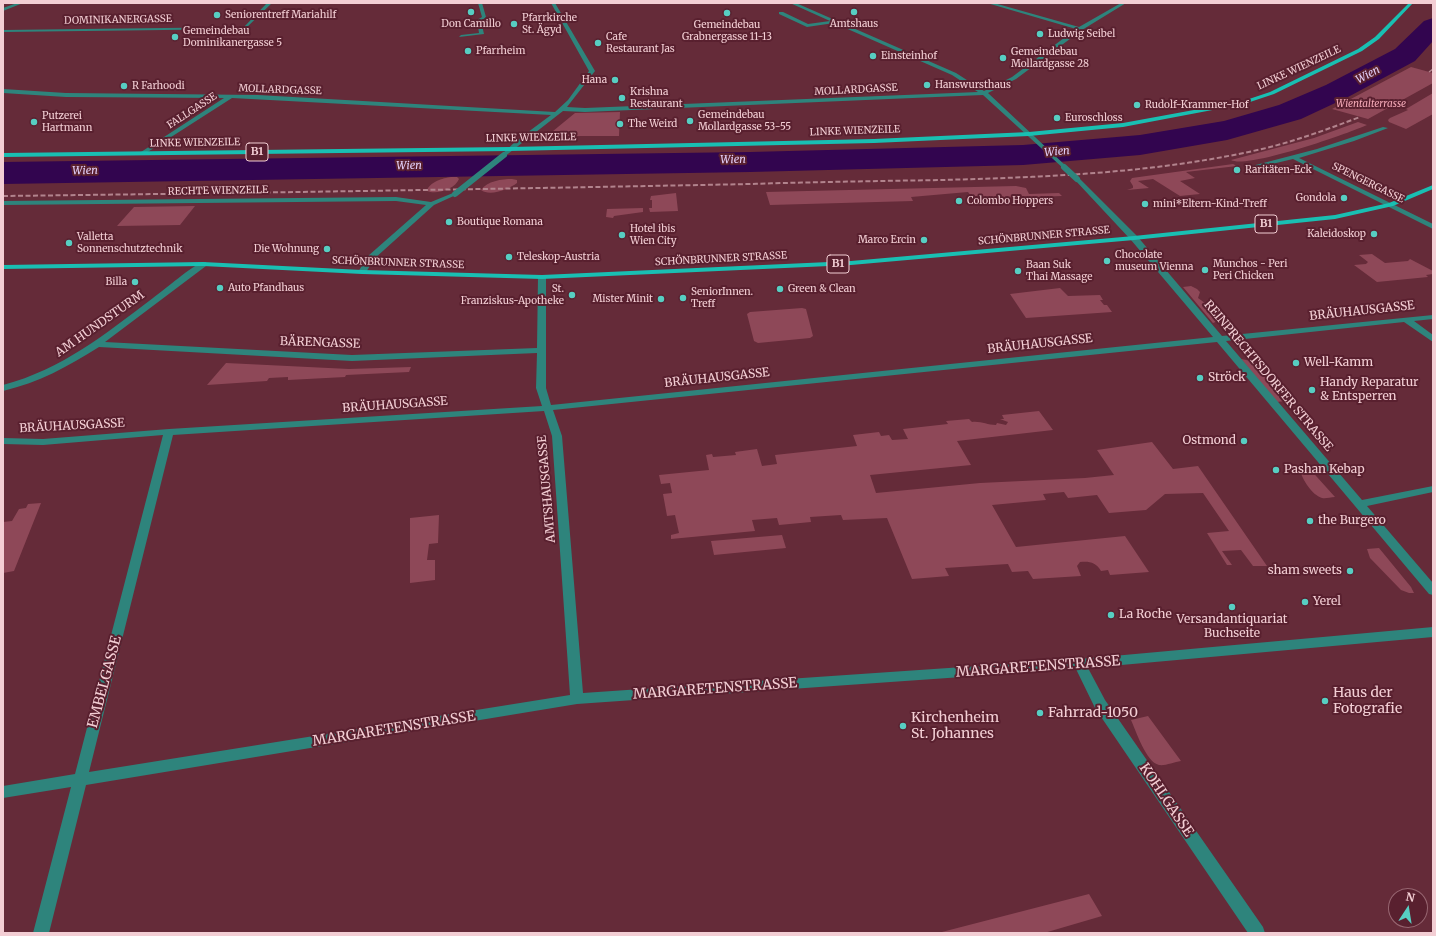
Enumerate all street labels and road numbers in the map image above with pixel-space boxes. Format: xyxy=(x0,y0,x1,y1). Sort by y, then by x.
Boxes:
street label: DOMINIKANERGASSE xyxy=(64,13,172,27)
street label: LINKE WIENZEILE xyxy=(1255,43,1343,93)
street label: MOLLARDGASSE xyxy=(814,82,898,98)
street label: MOLLARDGASSE xyxy=(238,83,322,97)
street label: FALLGASSE xyxy=(165,90,219,132)
street label: LINKE WIENZEILE xyxy=(810,123,900,139)
street label: LINKE WIENZEILE xyxy=(486,131,576,145)
street label: LINKE WIENZEILE xyxy=(150,136,240,150)
road number: B1 xyxy=(246,143,268,161)
street label: SPENGERGASSE xyxy=(1330,160,1406,206)
street label: RECHTE WIENZEILE xyxy=(168,184,268,198)
road number: B1 xyxy=(1255,215,1277,233)
street label: SCHÖNBRUNNER STRASSE xyxy=(978,224,1110,248)
street label: SCHÖNBRUNNER STRASSE xyxy=(655,250,787,268)
street label: SCHÖNBRUNNER STRASSE xyxy=(332,255,464,271)
road number: B1 xyxy=(827,255,849,273)
street label: AM HUNDSTURM xyxy=(53,288,147,360)
street label: REINPRECHTSDORFER STRASSE xyxy=(1201,298,1335,454)
street label: BRÄUHAUSGASSE xyxy=(1309,298,1415,324)
street label: BRÄUHAUSGASSE xyxy=(987,331,1093,357)
street label: BÄRENGASSE xyxy=(280,334,360,352)
street label: BRÄUHAUSGASSE xyxy=(664,365,770,391)
street label: BRÄUHAUSGASSE xyxy=(342,394,448,416)
street label: BRÄUHAUSGASSE xyxy=(19,416,125,436)
street label: AMTSHAUSGASSE xyxy=(535,435,559,543)
street label: EMBELGASSE xyxy=(85,634,125,730)
street label: MARGARETENSTRASSE xyxy=(955,653,1121,681)
street label: MARGARETENSTRASSE xyxy=(632,675,798,703)
street label: MARGARETENSTRASSE xyxy=(311,708,477,750)
street label: KOHLGASSE xyxy=(1135,760,1197,840)

